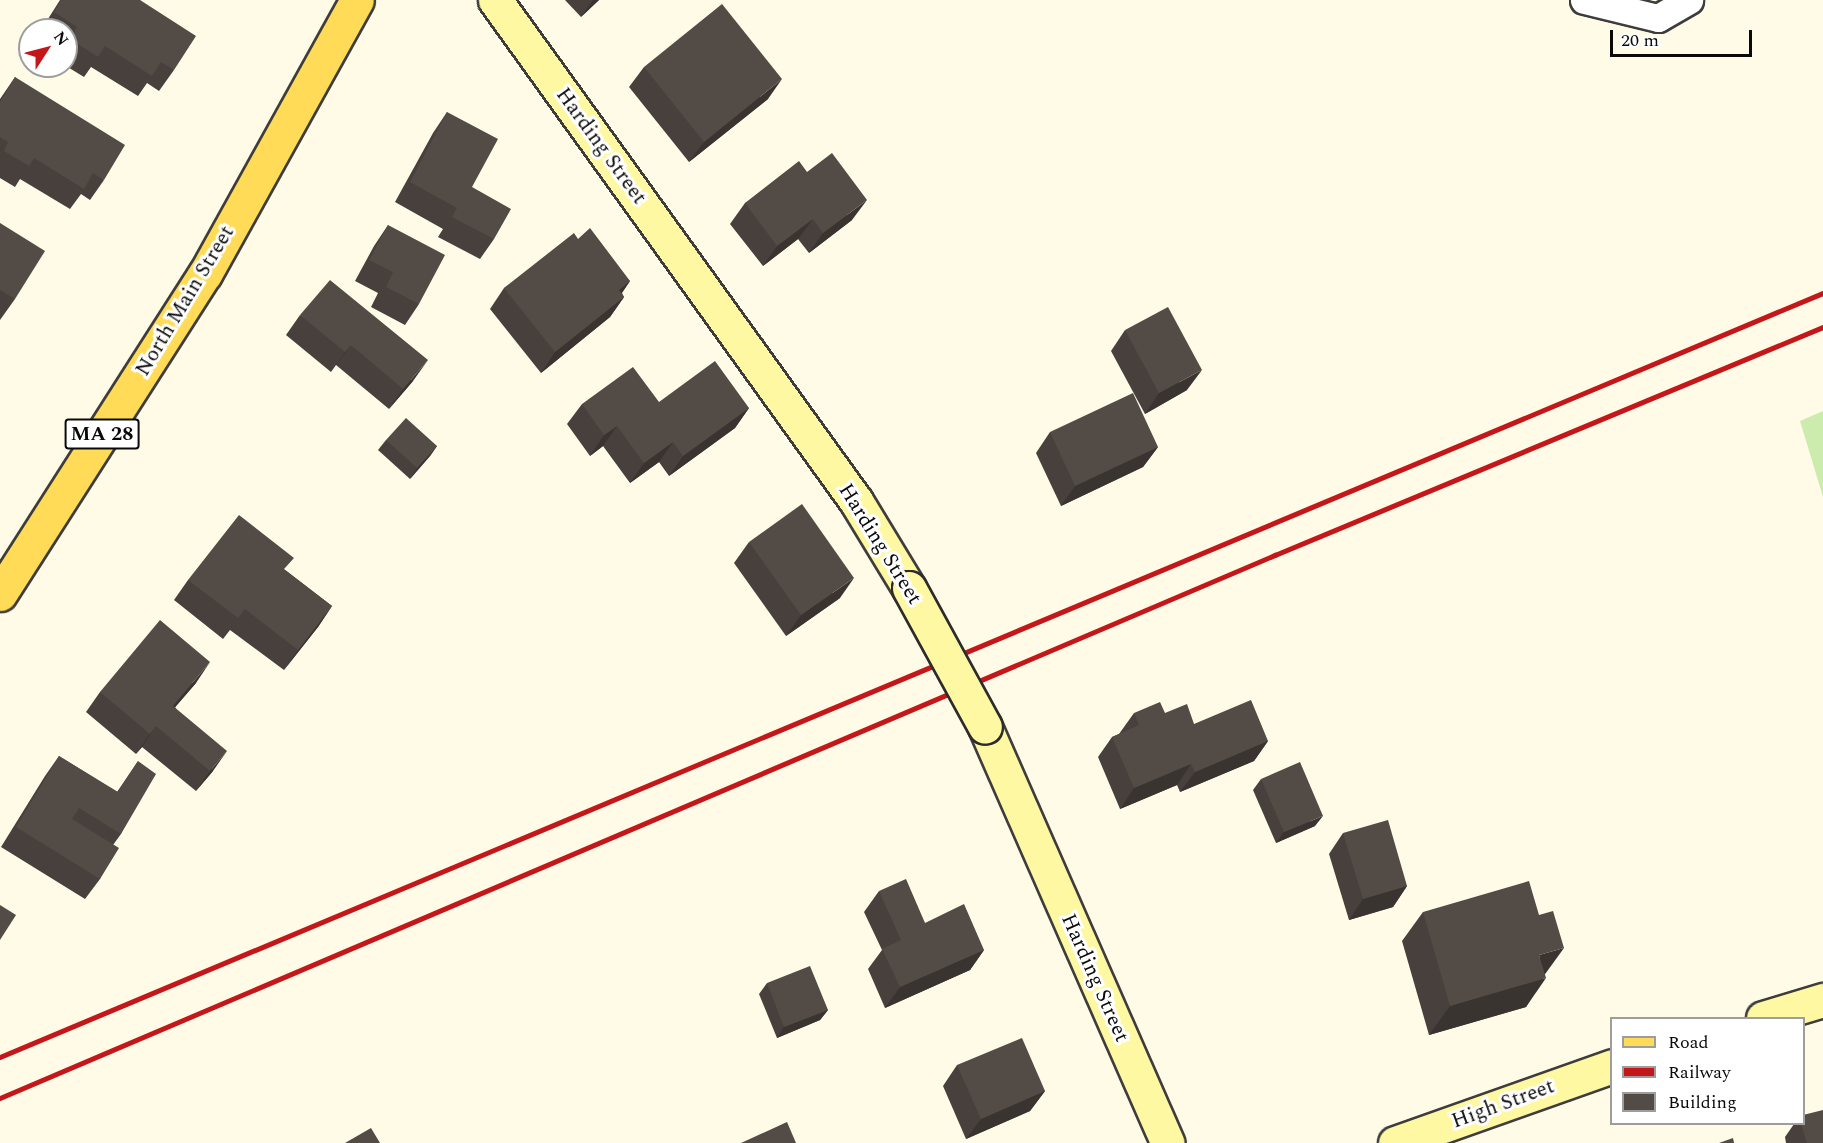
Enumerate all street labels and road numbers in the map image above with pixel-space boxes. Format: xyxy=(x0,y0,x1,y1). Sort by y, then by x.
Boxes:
street label: Harding Street xyxy=(550,83,652,209)
street label: North Main Street xyxy=(130,221,240,381)
road number: MA 28 xyxy=(64,417,140,451)
street label: Harding Street xyxy=(833,479,927,609)
street label: Harding Street xyxy=(1055,910,1135,1046)
street label: High Street xyxy=(1448,1074,1558,1134)

